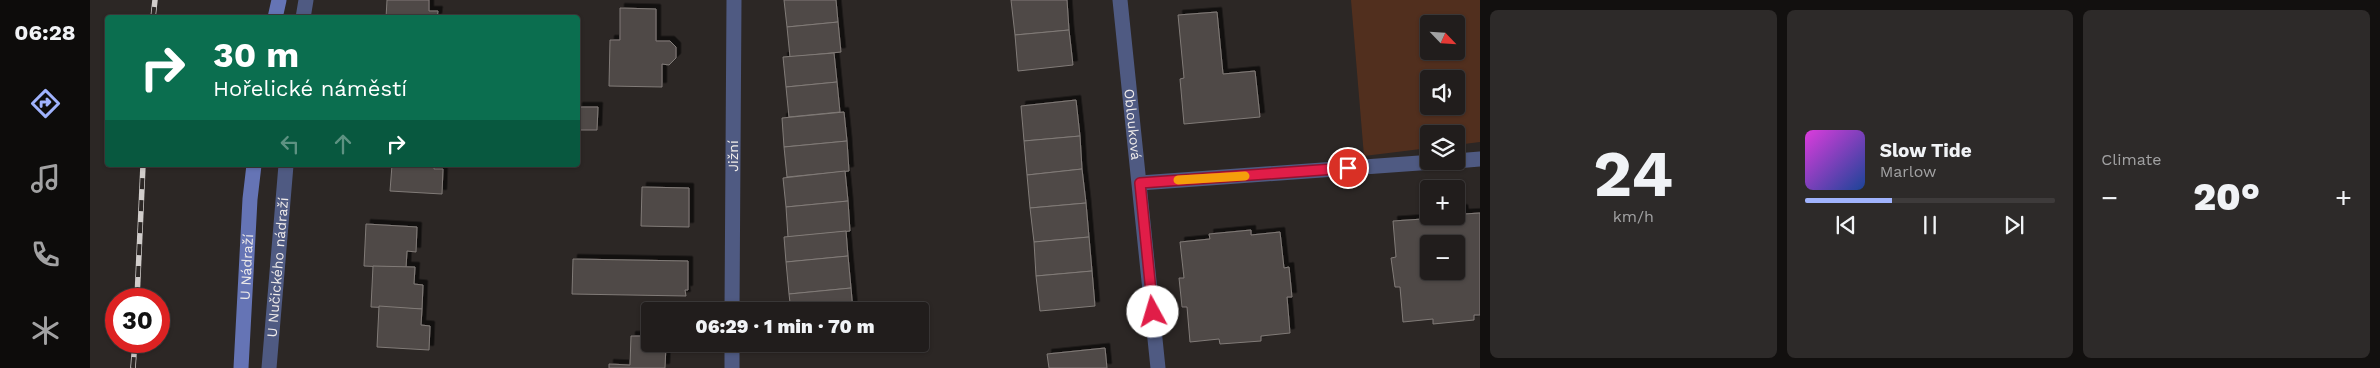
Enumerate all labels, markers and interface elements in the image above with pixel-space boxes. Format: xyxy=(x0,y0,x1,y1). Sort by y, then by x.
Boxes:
north arrow xyxy=(1420,15,1465,60)
map controls xyxy=(1420,15,1465,280)
text: 06:28 xyxy=(14,20,76,45)
text: 30 m xyxy=(213,34,299,76)
icon: right xyxy=(130,35,195,100)
button: sound xyxy=(1420,70,1465,115)
text: Hořelické náměstí xyxy=(213,76,407,101)
icon: directions xyxy=(28,86,63,121)
street label: Oblouková xyxy=(1121,88,1144,161)
button: layers xyxy=(1420,125,1465,170)
icon: left xyxy=(276,130,304,158)
icon: ahead xyxy=(329,130,357,158)
icon: right xyxy=(382,130,410,158)
text: 24 xyxy=(1593,136,1673,212)
text: Slow Tide xyxy=(1880,139,1972,162)
street label: Jižní xyxy=(725,140,741,172)
pin xyxy=(1327,147,1369,189)
text: Climate xyxy=(2101,150,2161,169)
icon: arrive xyxy=(1334,154,1362,182)
icon: music xyxy=(28,161,63,196)
text: Marlow xyxy=(1880,162,1936,181)
text: 20° xyxy=(2193,175,2260,219)
button: + xyxy=(1420,180,1465,225)
text: − xyxy=(2101,181,2118,214)
text: + xyxy=(2335,181,2352,214)
street label: U Nučického nádraží xyxy=(264,196,291,338)
text: km/h xyxy=(1613,207,1654,226)
icon: previous xyxy=(1832,211,1860,239)
icon: pause xyxy=(1916,211,1944,239)
icon: next xyxy=(2000,211,2028,239)
street label: U Nádraží xyxy=(237,233,256,301)
button: − xyxy=(1420,235,1465,280)
icon: phone xyxy=(28,237,63,272)
position arrow xyxy=(1126,285,1178,337)
speed limit sign: 30 xyxy=(105,288,170,353)
icon: climate xyxy=(28,313,63,348)
text: 06:29 · 1 min · 70 m xyxy=(695,315,875,338)

